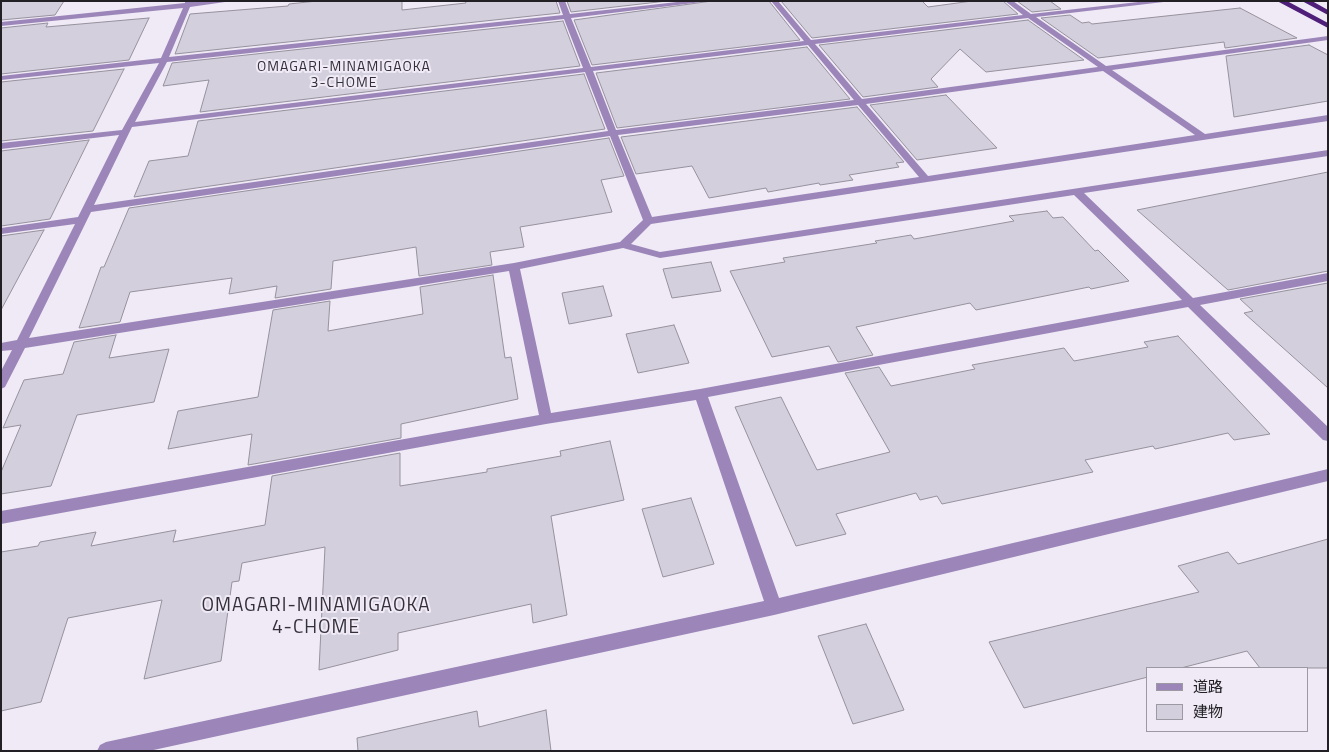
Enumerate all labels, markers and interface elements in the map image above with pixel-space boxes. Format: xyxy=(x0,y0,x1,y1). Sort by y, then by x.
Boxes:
district label: OMAGARI-MINAMIGAOKA 3-CHOME xyxy=(255,60,433,92)
district label: OMAGARI-MINAMIGAOKA 4-CHOME xyxy=(199,595,433,639)
legend xyxy=(1146,667,1309,732)
text: 道路 xyxy=(1193,675,1223,698)
text: 建物 xyxy=(1193,700,1223,723)

